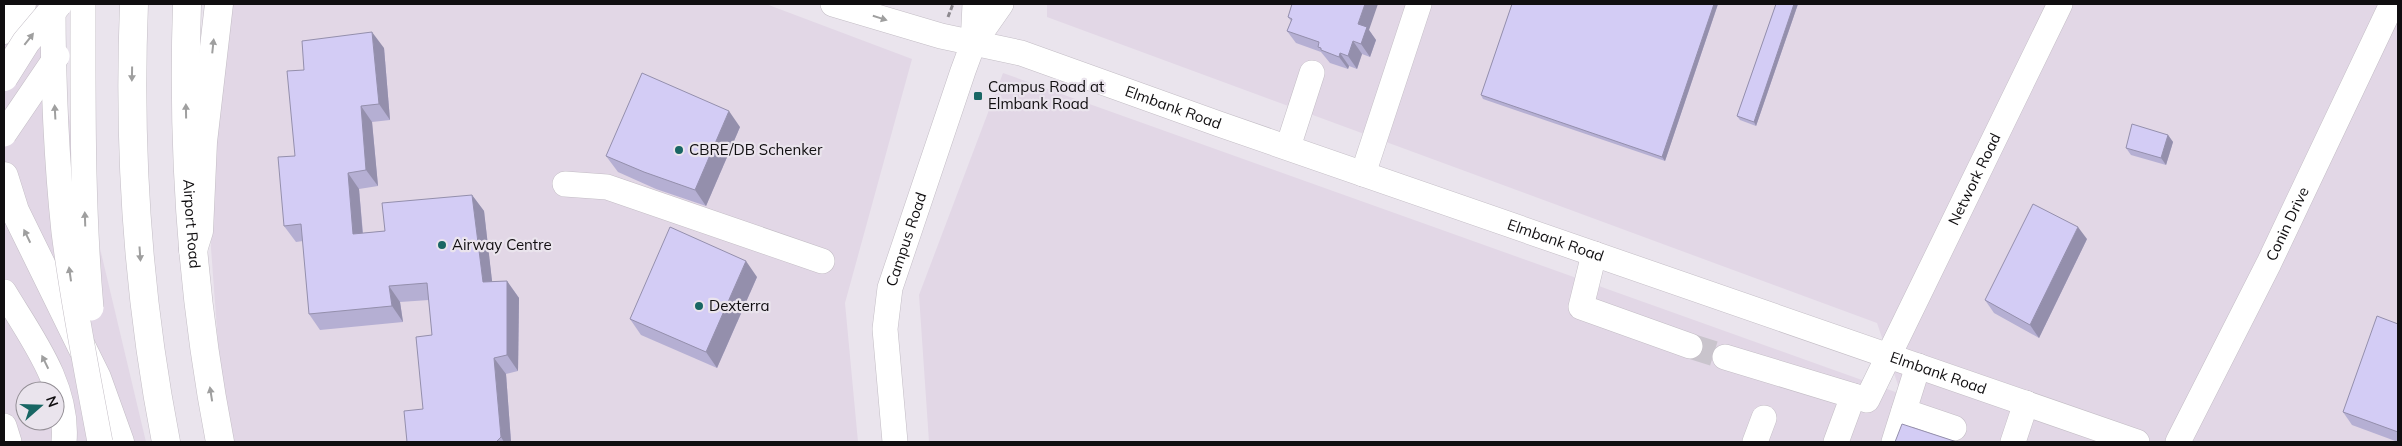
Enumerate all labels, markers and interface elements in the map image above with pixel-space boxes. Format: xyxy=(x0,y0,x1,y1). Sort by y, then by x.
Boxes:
one-way arrow xyxy=(873,14,888,22)
one-way arrow xyxy=(24,32,34,46)
one-way arrow xyxy=(209,37,217,53)
one-way arrow xyxy=(128,66,136,82)
place label: Campus Road at Elmbank Road xyxy=(988,77,1104,113)
street label: Elmbank Road xyxy=(1123,81,1224,133)
marker: Campus Road at Elmbank Road xyxy=(972,90,984,102)
one-way arrow xyxy=(181,102,189,118)
one-way arrow xyxy=(51,104,59,120)
street label: Network Road xyxy=(1944,130,2005,228)
place label: CBRE/DB Schenker xyxy=(689,140,823,159)
marker: CBRE/DB Schenker xyxy=(673,144,685,156)
street label: Airport Road xyxy=(179,179,205,269)
street label: Conin Drive xyxy=(2261,184,2313,264)
street label: Campus Road xyxy=(881,190,931,289)
one-way arrow xyxy=(81,211,89,227)
street label: Elmbank Road xyxy=(1505,215,1607,266)
one-way arrow xyxy=(23,229,31,243)
place label: Airway Centre xyxy=(452,235,552,254)
marker: Airway Centre xyxy=(436,239,448,251)
one-way arrow xyxy=(136,246,144,262)
one-way arrow xyxy=(66,265,74,281)
place label: Dexterra xyxy=(709,296,769,315)
marker: Dexterra xyxy=(693,300,705,312)
street label: Elmbank Road xyxy=(1888,347,1989,398)
one-way arrow xyxy=(41,355,49,369)
north arrow xyxy=(15,381,65,431)
one-way arrow xyxy=(207,386,215,402)
text: N xyxy=(42,394,62,410)

